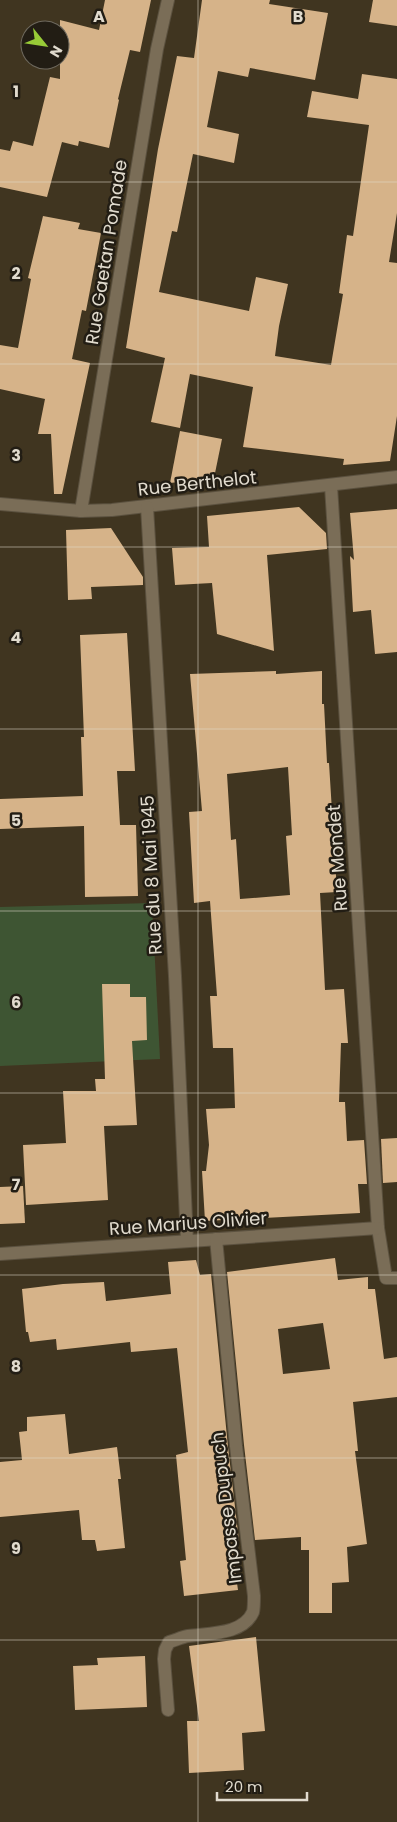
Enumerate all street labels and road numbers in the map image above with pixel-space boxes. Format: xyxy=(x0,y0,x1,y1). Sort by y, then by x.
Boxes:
street label: Rue Gaetan Pomade xyxy=(79,158,133,346)
street label: Rue Berthelot xyxy=(136,464,258,502)
street label: Rue du 8 Mai 1945 xyxy=(134,795,168,955)
street label: Rue Mondet xyxy=(321,804,353,912)
street label: Rue Marius Olivier xyxy=(108,1205,268,1241)
street label: Impasse Dupuch xyxy=(204,1431,248,1585)

